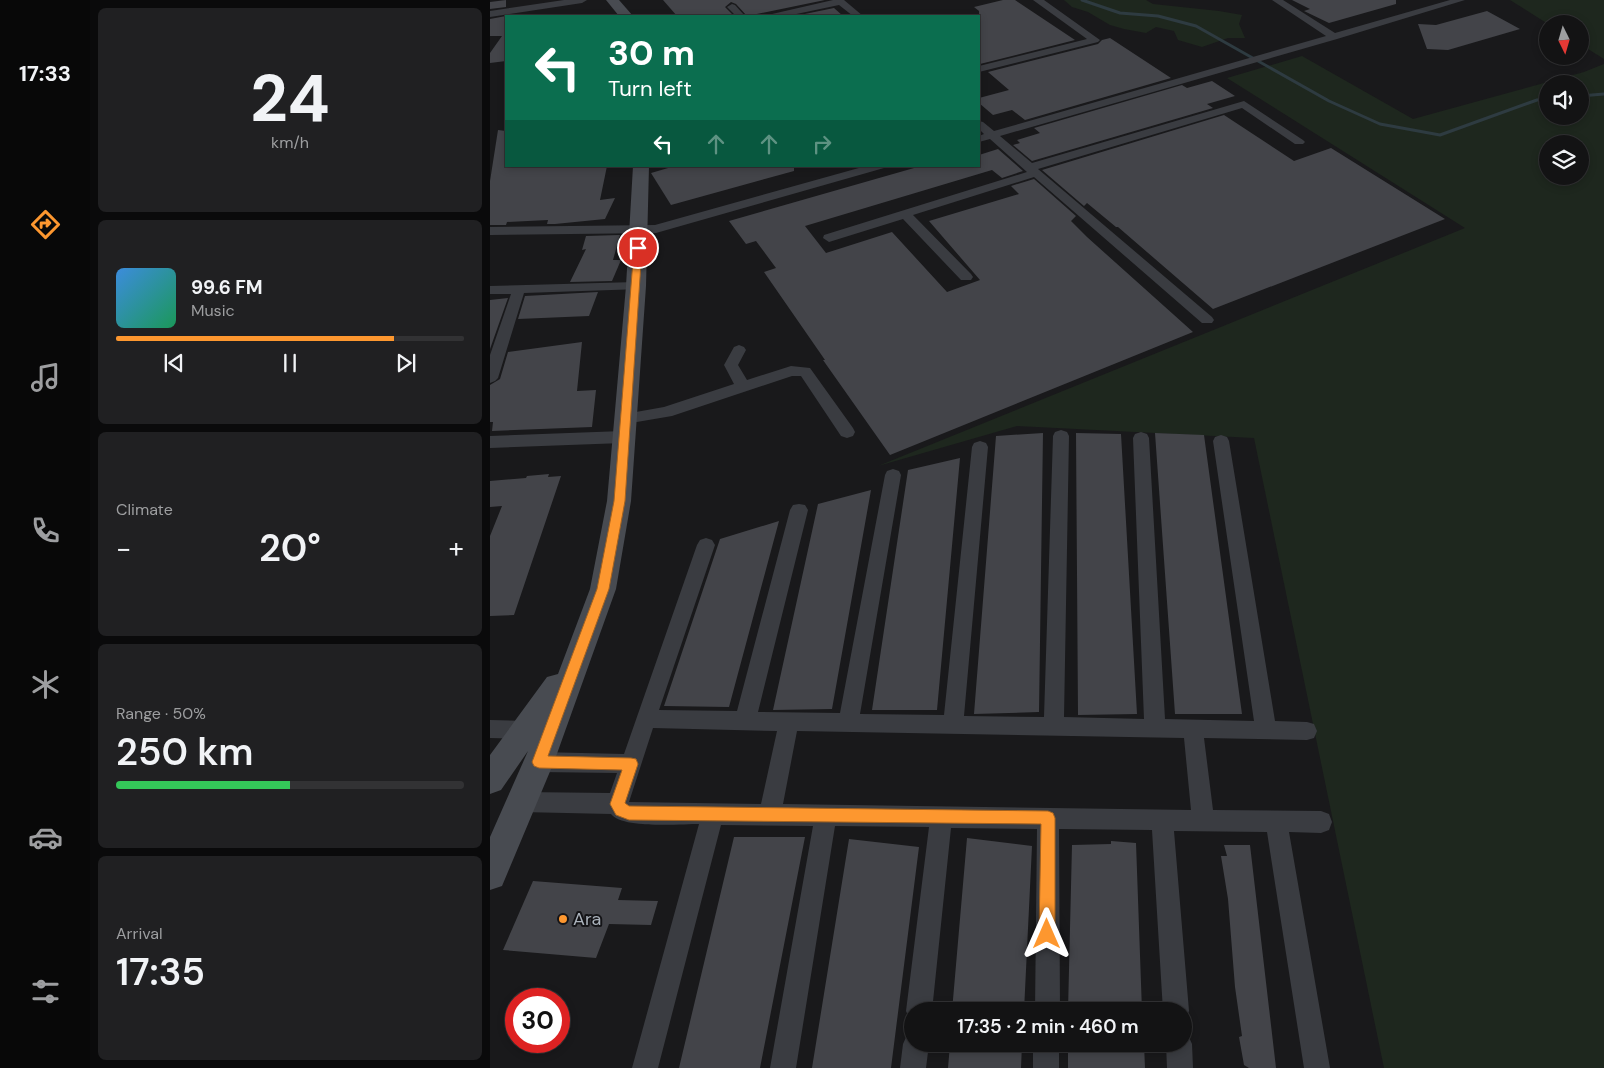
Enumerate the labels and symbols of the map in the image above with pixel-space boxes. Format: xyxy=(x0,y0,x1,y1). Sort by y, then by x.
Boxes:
north arrow xyxy=(1539,15,1589,65)
pin xyxy=(617,227,659,269)
place label: Ara xyxy=(573,907,601,931)
position arrow xyxy=(1020,907,1072,959)
marker: Ara xyxy=(557,913,569,925)
speed limit sign: 30 xyxy=(505,988,570,1053)

